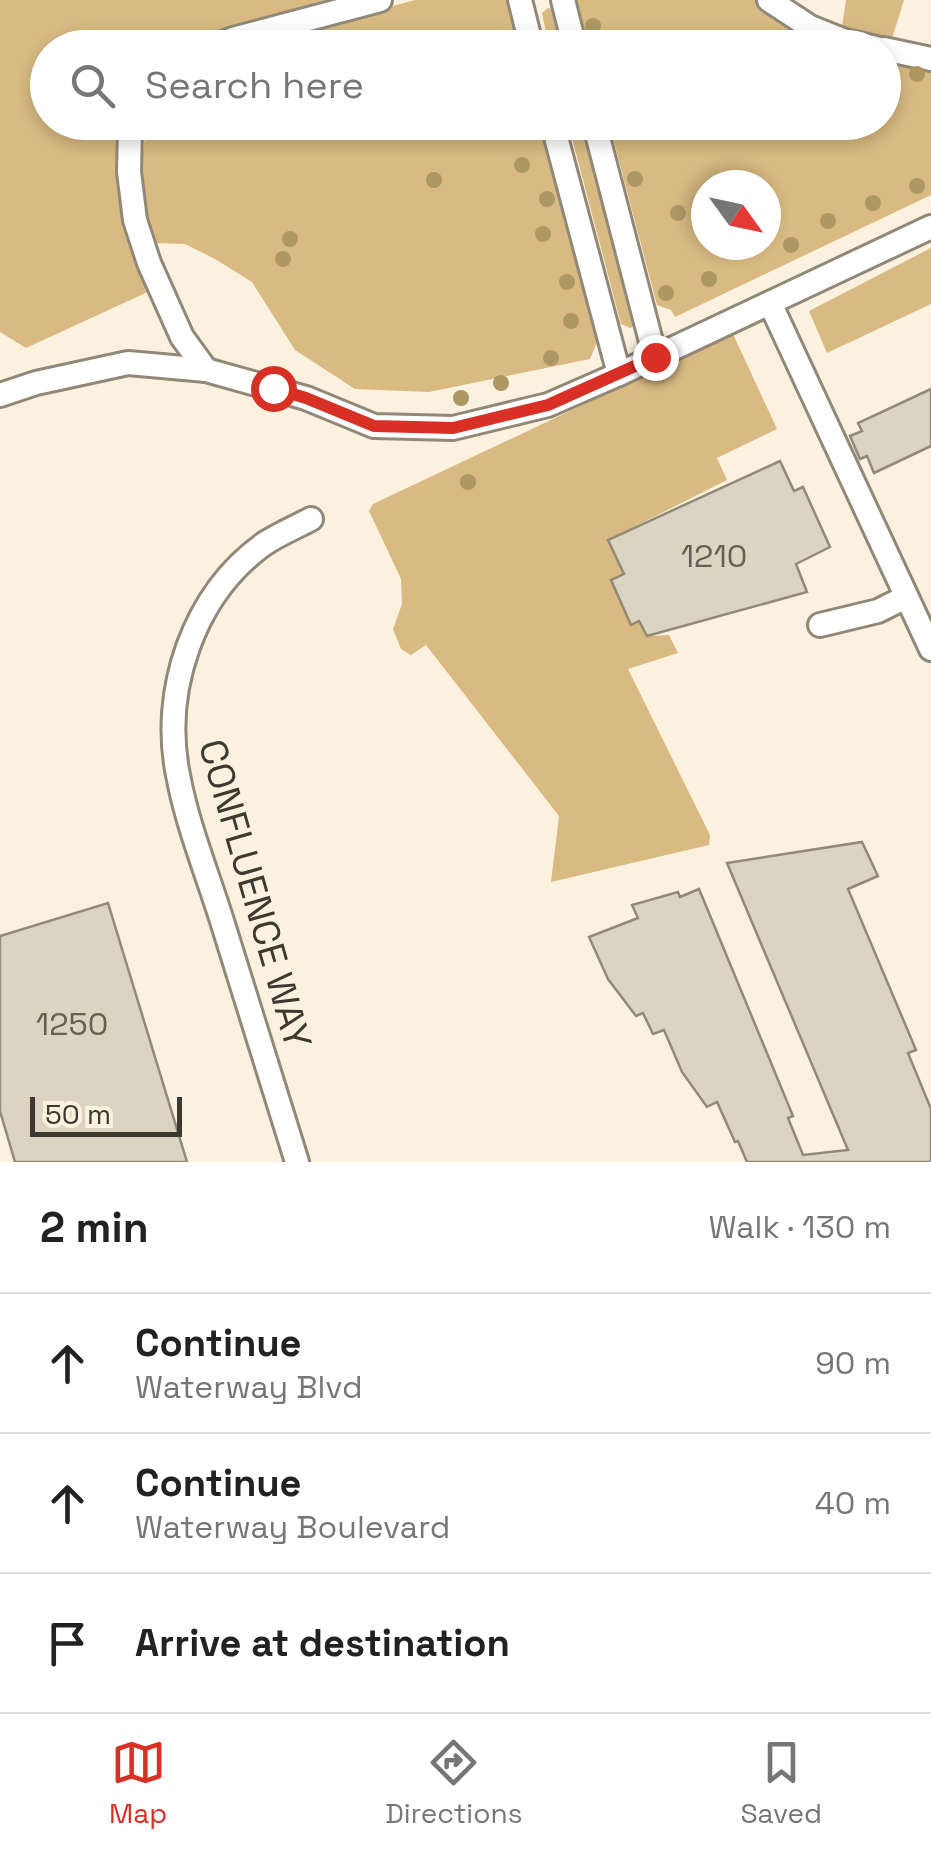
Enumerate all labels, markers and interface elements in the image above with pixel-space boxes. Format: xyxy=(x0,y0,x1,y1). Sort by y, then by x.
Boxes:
search box xyxy=(30,30,901,140)
icon: search xyxy=(65,58,120,113)
text: Search here xyxy=(145,61,364,109)
north arrow xyxy=(691,170,781,260)
route end xyxy=(633,335,679,381)
route start xyxy=(251,366,297,412)
house number: 1210 xyxy=(681,536,747,576)
street label: CONFLUENCE WAY xyxy=(188,734,322,1054)
house number: 1250 xyxy=(36,1004,108,1044)
scale bar xyxy=(30,1092,182,1136)
text: 50 m xyxy=(45,1096,111,1132)
text: 2 min xyxy=(40,1201,149,1254)
text: Walk · 130 m xyxy=(708,1207,891,1247)
text: Continue xyxy=(135,1319,301,1367)
icon: ahead xyxy=(40,1336,95,1391)
text: 90 m xyxy=(815,1343,891,1383)
text: Waterway Blvd xyxy=(135,1367,363,1407)
text: Continue xyxy=(135,1459,301,1507)
icon: ahead xyxy=(40,1476,95,1531)
text: 40 m xyxy=(815,1483,891,1523)
text: Waterway Boulevard xyxy=(135,1507,450,1547)
icon: arrive xyxy=(40,1616,95,1671)
text: Arrive at destination xyxy=(135,1619,510,1667)
tab: Map xyxy=(109,1735,167,1831)
tab: Directions xyxy=(385,1735,522,1831)
tab: Saved xyxy=(740,1735,822,1831)

